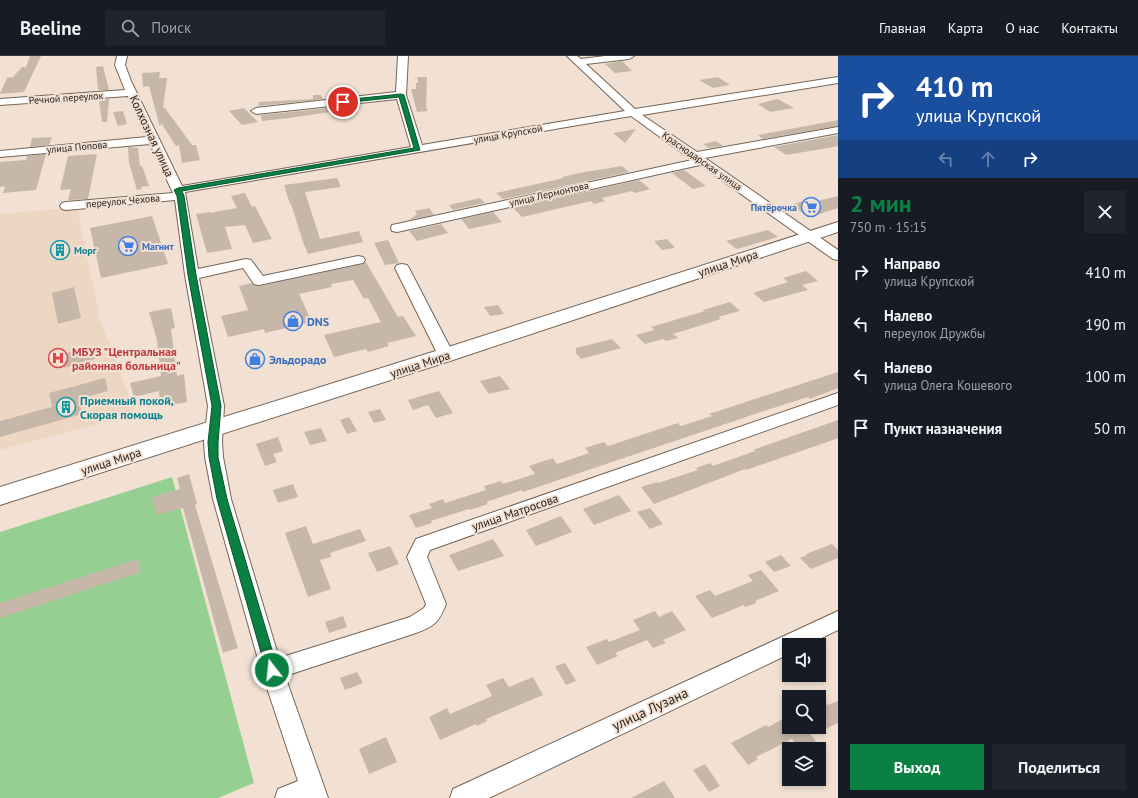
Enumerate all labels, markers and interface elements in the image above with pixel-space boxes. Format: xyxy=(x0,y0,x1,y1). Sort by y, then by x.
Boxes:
search box xyxy=(105,10,385,46)
text: Beeline xyxy=(20,16,81,40)
icon: search xyxy=(119,17,141,39)
text: Поиск xyxy=(151,18,191,37)
text: Главная xyxy=(879,19,926,37)
text: Карта xyxy=(948,19,983,37)
text: О нас xyxy=(1005,19,1039,37)
text: Контакты xyxy=(1061,19,1118,37)
text: 410 m xyxy=(916,68,993,105)
icon: right xyxy=(850,72,902,124)
pin xyxy=(326,85,360,119)
street label: Речной переулок xyxy=(28,89,104,107)
icon: arrive xyxy=(332,91,354,113)
street label: Колхозная улица xyxy=(127,93,178,179)
text: улица Крупской xyxy=(916,104,1041,127)
street label: улица Крупской xyxy=(473,122,543,146)
street label: Краснодарская улица xyxy=(660,129,744,193)
street label: улица Попова xyxy=(46,138,108,156)
icon: left xyxy=(935,148,957,170)
icon: ahead xyxy=(977,148,999,170)
icon: right xyxy=(1019,148,1041,170)
street label: улица Лермонтова xyxy=(508,179,590,209)
text: 2 мин xyxy=(850,188,912,219)
street label: переулок Чехова xyxy=(85,191,161,211)
button: close xyxy=(1084,191,1126,233)
supermarket icon: Пятёрочка xyxy=(800,196,822,218)
place label: Пятёрочка xyxy=(751,201,797,214)
text: 750 m · 15:15 xyxy=(850,219,927,236)
supermarket icon: Магнит xyxy=(117,235,139,257)
building icon: Морг xyxy=(49,239,71,261)
place label: Магнит xyxy=(142,240,175,253)
place label: Морг xyxy=(74,244,97,257)
street label: улица Мира xyxy=(696,246,760,280)
text: Направо xyxy=(884,254,940,273)
icon: right xyxy=(850,261,872,283)
text: 410 m xyxy=(1085,263,1126,282)
text: улица Крупской xyxy=(884,273,974,290)
text: Налево xyxy=(884,306,932,325)
shop icon: DNS xyxy=(282,310,304,332)
icon: left xyxy=(850,313,872,335)
place label: DNS xyxy=(307,314,329,329)
text: 190 m xyxy=(1085,315,1126,334)
text: переулок Дружбы xyxy=(884,325,985,342)
place label: МБУЗ "Центральная районная больница" xyxy=(72,344,181,373)
hospital icon: МБУЗ "Центральная районная больница" xyxy=(47,347,69,369)
street label: улица Мира xyxy=(388,347,452,381)
shop icon: Эльдорадо xyxy=(244,348,266,370)
place label: Эльдорадо xyxy=(269,352,327,367)
text: Налево xyxy=(884,358,932,377)
icon: left xyxy=(850,365,872,387)
text: 100 m xyxy=(1085,367,1126,386)
text: улица Олега Кошевого xyxy=(884,377,1012,394)
place label: Приемный покой, Скорая помощь xyxy=(80,393,174,422)
building icon: Приемный покой, Скорая помощь xyxy=(55,396,77,418)
icon: arrive xyxy=(850,417,872,439)
text: Пункт назначения xyxy=(884,419,1002,438)
text: 50 m xyxy=(1093,419,1126,438)
street label: улица Мира xyxy=(79,444,143,478)
street label: улица Матросова xyxy=(470,490,560,534)
map controls xyxy=(782,638,826,786)
button: sound xyxy=(782,638,826,682)
position arrow xyxy=(251,649,293,691)
street label: улица Лузана xyxy=(609,683,691,735)
button: search xyxy=(782,690,826,734)
button: layers xyxy=(782,742,826,786)
button: Выход xyxy=(850,744,984,790)
button: Поделиться xyxy=(992,744,1126,790)

